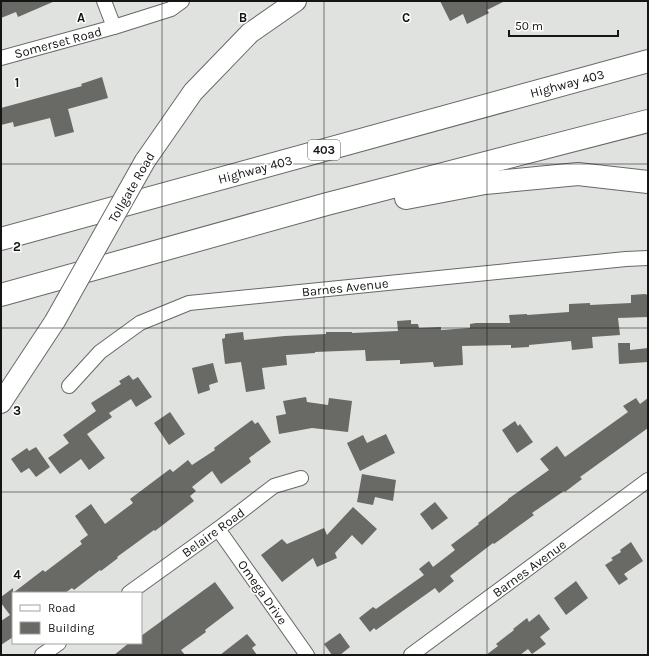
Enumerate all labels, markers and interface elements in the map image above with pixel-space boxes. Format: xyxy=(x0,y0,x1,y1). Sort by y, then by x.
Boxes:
text: A xyxy=(77,10,85,25)
text: B xyxy=(239,10,247,25)
text: C xyxy=(402,10,410,25)
scale bar xyxy=(509,12,618,38)
text: 50 m xyxy=(515,19,543,33)
street label: Somerset Road xyxy=(13,24,103,61)
street label: Highway 403 xyxy=(528,66,606,101)
text: 1 xyxy=(15,75,19,90)
road number: 403 xyxy=(308,140,340,160)
street label: Tollgate Road xyxy=(105,149,158,225)
street label: Highway 403 xyxy=(216,152,294,187)
text: 2 xyxy=(13,239,21,254)
street label: Barnes Avenue xyxy=(301,275,389,300)
text: 3 xyxy=(13,403,21,418)
street label: Belaire Road xyxy=(179,505,248,560)
street label: Barnes Avenue xyxy=(490,537,569,600)
street label: Omega Drive xyxy=(235,557,290,628)
text: 4 xyxy=(13,567,21,582)
legend xyxy=(12,592,142,644)
text: Road xyxy=(48,601,76,615)
text: Building xyxy=(48,621,95,635)

